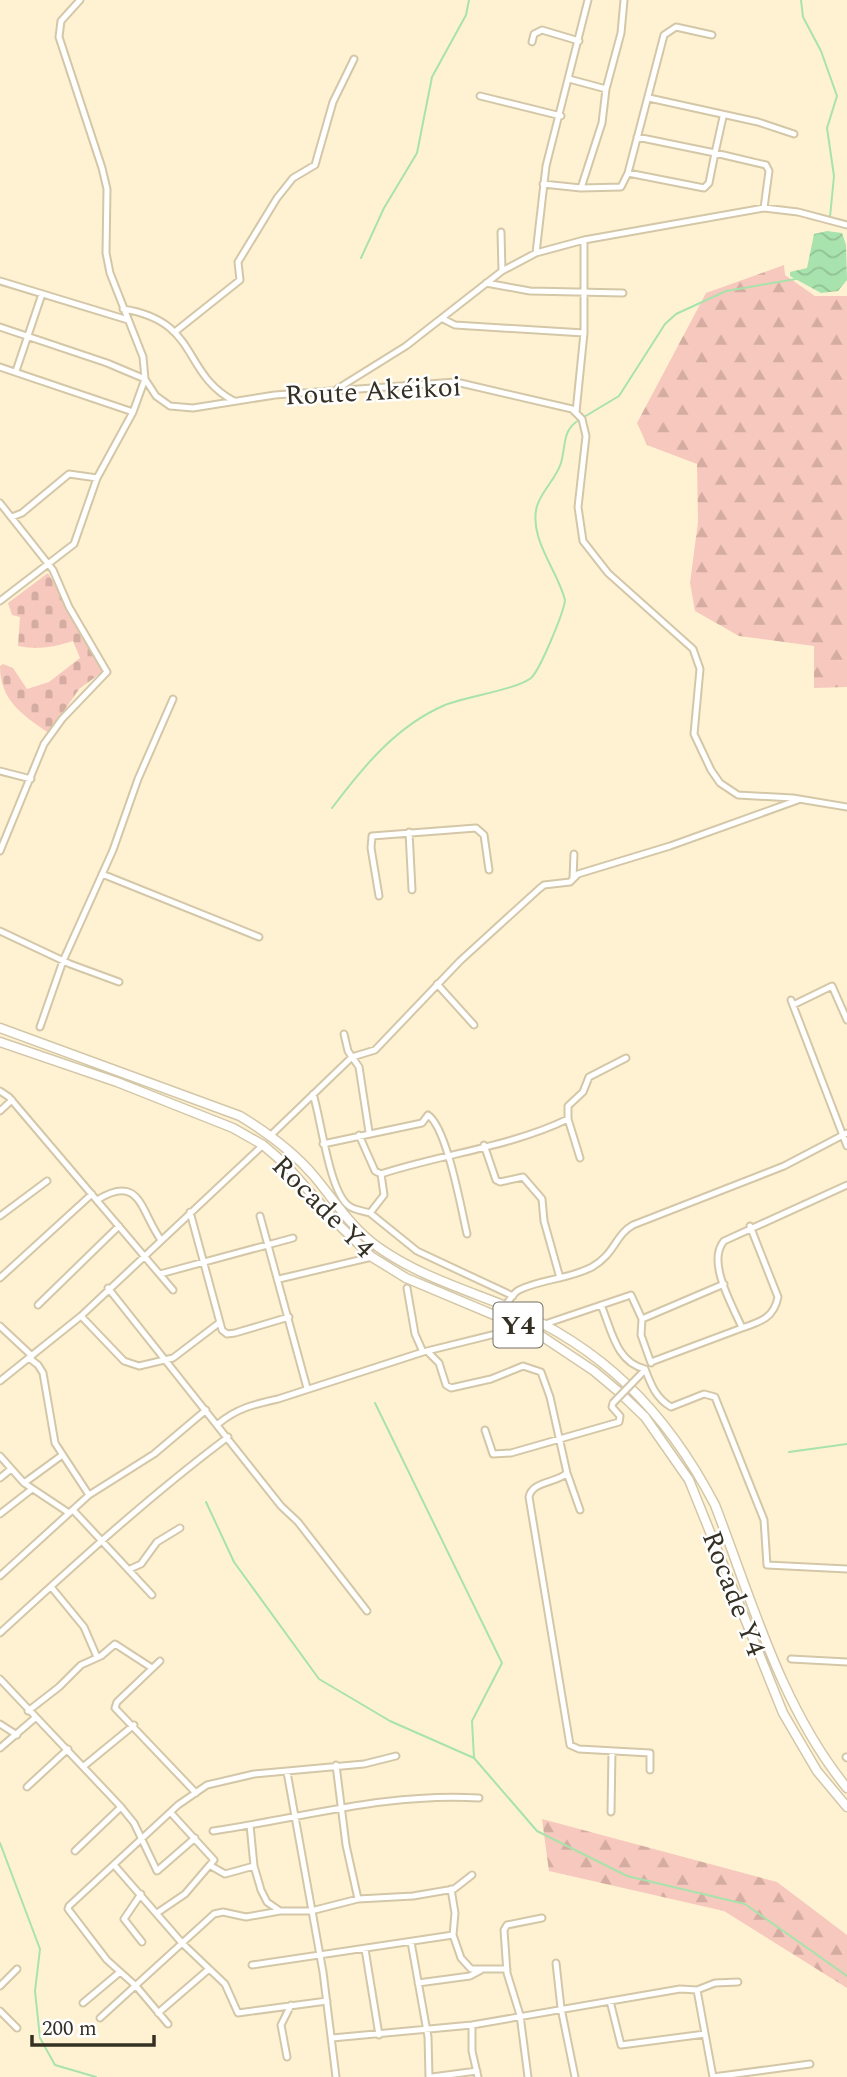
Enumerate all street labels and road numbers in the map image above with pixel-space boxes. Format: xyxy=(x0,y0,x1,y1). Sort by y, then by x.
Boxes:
street label: Route Akéikoi xyxy=(284,365,463,418)
street label: Rocade Y4 xyxy=(261,1145,385,1269)
road number: Y4 xyxy=(494,1302,542,1348)
street label: Rocade Y4 xyxy=(690,1525,777,1662)

